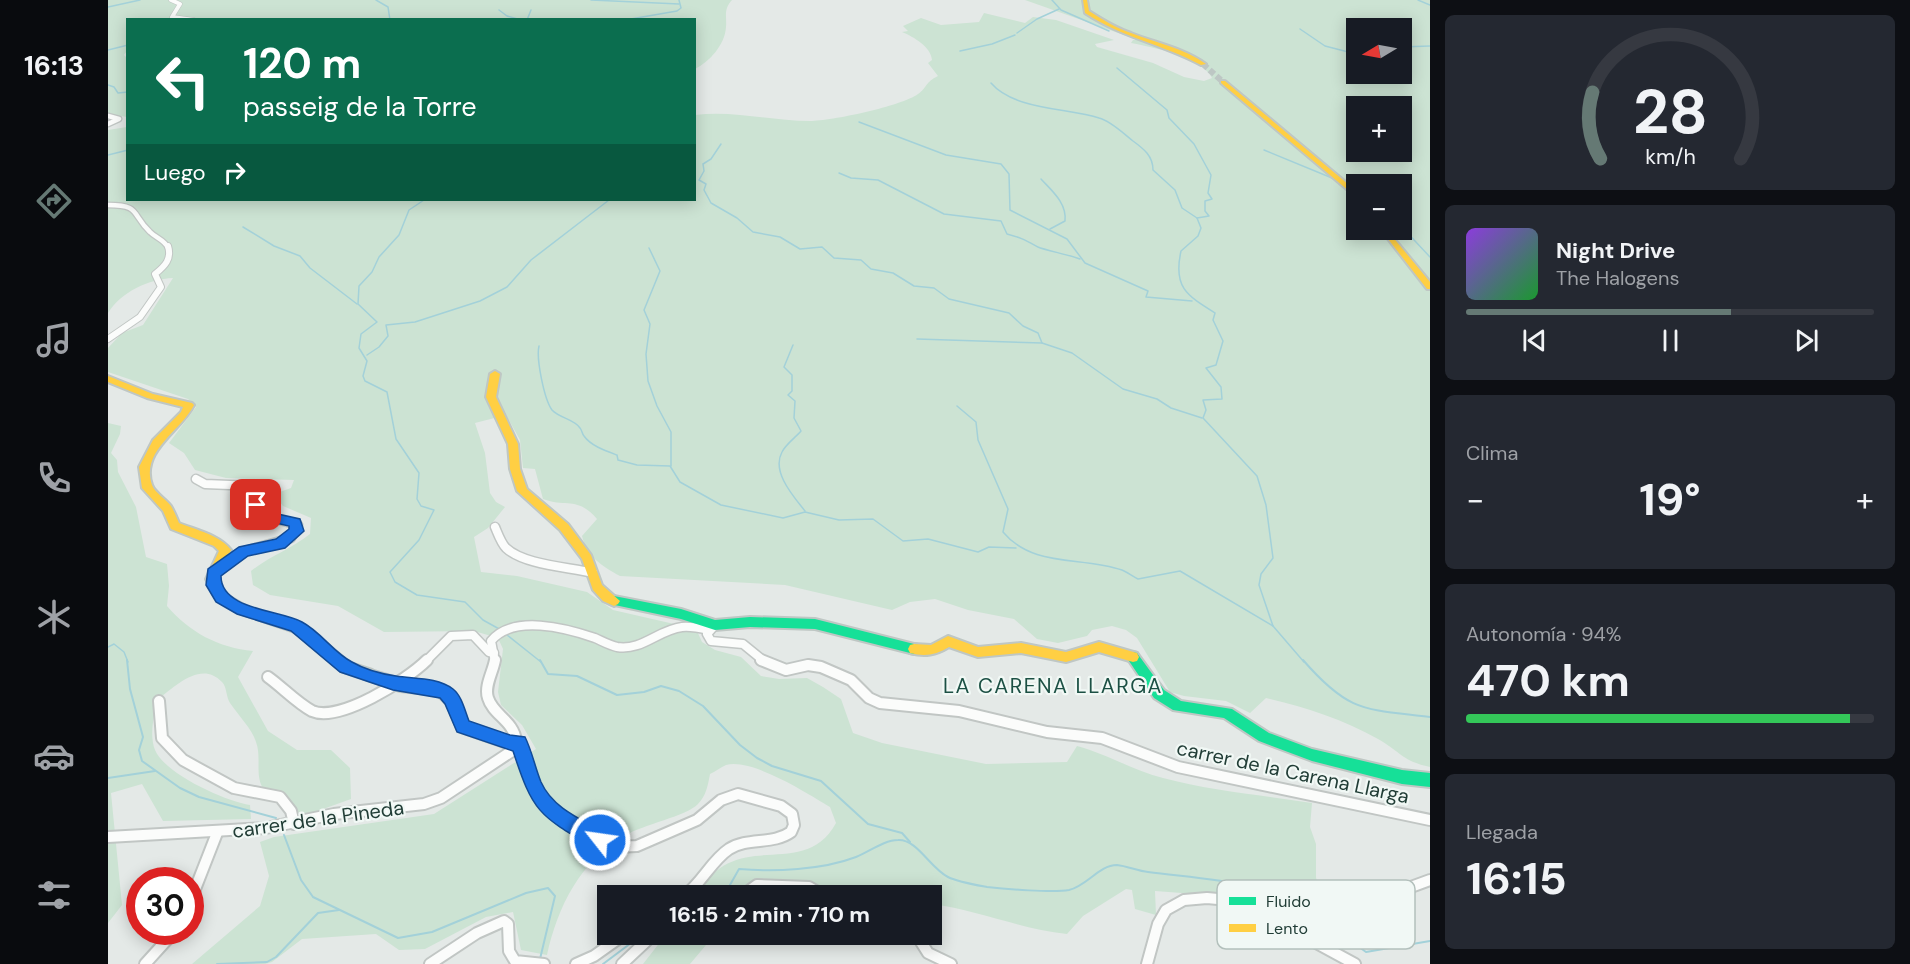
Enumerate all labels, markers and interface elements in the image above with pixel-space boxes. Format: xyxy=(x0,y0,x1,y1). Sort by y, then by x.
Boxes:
north arrow xyxy=(1346,18,1412,84)
map controls xyxy=(1346,18,1412,240)
text: 120 m xyxy=(243,36,361,91)
icon: left xyxy=(144,42,222,120)
text: 16:13 xyxy=(24,48,84,83)
text: 28 xyxy=(1632,72,1708,153)
text: passeig de la Torre xyxy=(243,89,477,124)
button: + xyxy=(1346,96,1412,162)
text: km/h xyxy=(1645,144,1695,172)
icon: right xyxy=(218,156,251,189)
text: Luego xyxy=(144,158,206,187)
button: − xyxy=(1346,174,1412,240)
icon: directions xyxy=(33,180,75,222)
text: Night Drive xyxy=(1556,236,1675,265)
text: The Halogens xyxy=(1556,265,1679,291)
icon: music xyxy=(33,319,75,361)
icon: previous xyxy=(1518,324,1551,357)
icon: pause xyxy=(1654,324,1687,357)
icon: next xyxy=(1790,324,1823,357)
text: Clima xyxy=(1466,440,1518,466)
icon: phone xyxy=(33,457,75,499)
text: 19° xyxy=(1639,470,1701,529)
text: − xyxy=(1466,478,1484,521)
text: + xyxy=(1856,478,1874,521)
pin xyxy=(230,479,281,530)
icon: arrive xyxy=(239,488,272,521)
icon: climate xyxy=(33,596,75,638)
text: Autonomía · 94% xyxy=(1466,621,1621,647)
text: 470 km xyxy=(1466,651,1630,710)
district label: LA CARENA LLARGA xyxy=(943,672,1163,700)
icon: car xyxy=(33,735,75,777)
street label: carrer de la Carena Llarga xyxy=(1174,735,1412,809)
street label: carrer de la Pineda xyxy=(230,794,406,844)
position arrow xyxy=(568,808,632,872)
text: Llegada xyxy=(1466,819,1538,845)
text: 16:15 xyxy=(1466,849,1567,908)
speed limit sign: 30 xyxy=(126,867,204,945)
icon: filters xyxy=(33,874,75,916)
legend xyxy=(1217,880,1415,949)
text: Fluido xyxy=(1266,891,1311,912)
text: 16:15 · 2 min · 710 m xyxy=(669,900,870,929)
text: Lento xyxy=(1266,918,1308,939)

